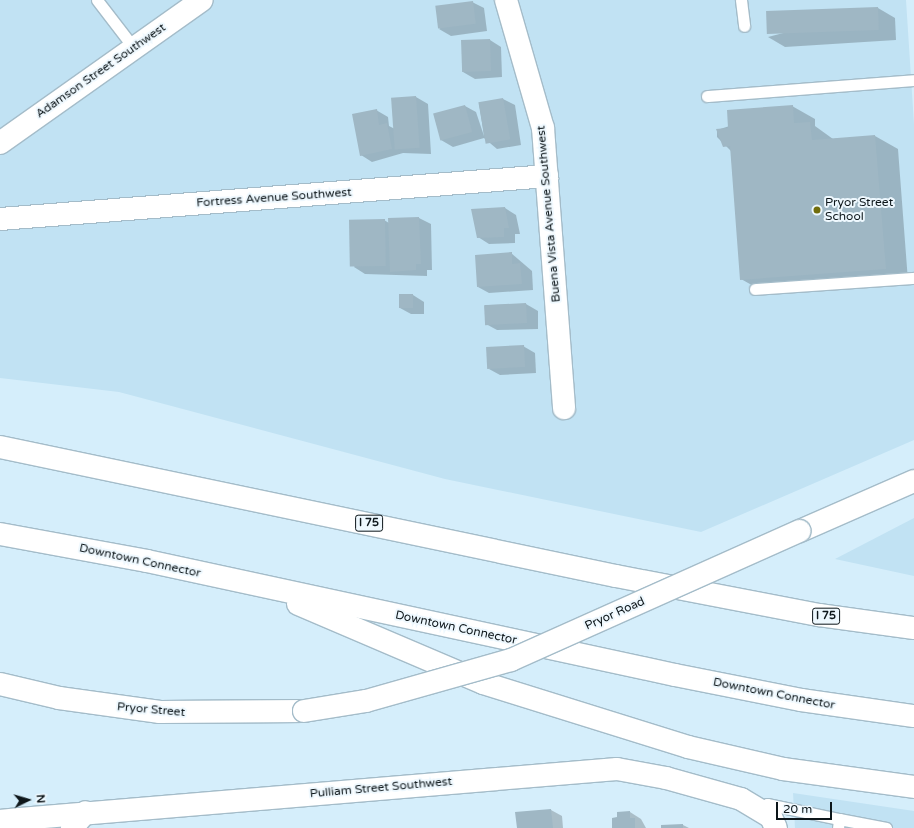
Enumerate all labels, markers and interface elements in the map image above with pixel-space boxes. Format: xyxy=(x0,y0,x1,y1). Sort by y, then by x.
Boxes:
street label: Adamson Street Southwest xyxy=(33,21,169,121)
street label: Buena Vista Avenue Southwest xyxy=(534,125,564,303)
street label: Fortress Avenue Southwest xyxy=(196,185,352,211)
place label: Pryor Street School xyxy=(825,196,893,224)
marker: Pryor Street School xyxy=(812,205,822,215)
road number: I 75 xyxy=(355,514,383,532)
street label: Downtown Connector xyxy=(78,541,202,581)
street label: Pryor Road xyxy=(583,594,647,634)
road number: I 75 xyxy=(812,607,840,625)
street label: Downtown Connector xyxy=(394,608,518,648)
street label: Downtown Connector xyxy=(712,675,836,713)
street label: Pryor Street xyxy=(116,700,186,720)
street label: Pulliam Street Southwest xyxy=(309,775,453,801)
north arrow xyxy=(8,780,48,820)
text: N xyxy=(34,794,47,804)
scale bar xyxy=(778,794,834,820)
text: 20 m xyxy=(783,802,812,816)

